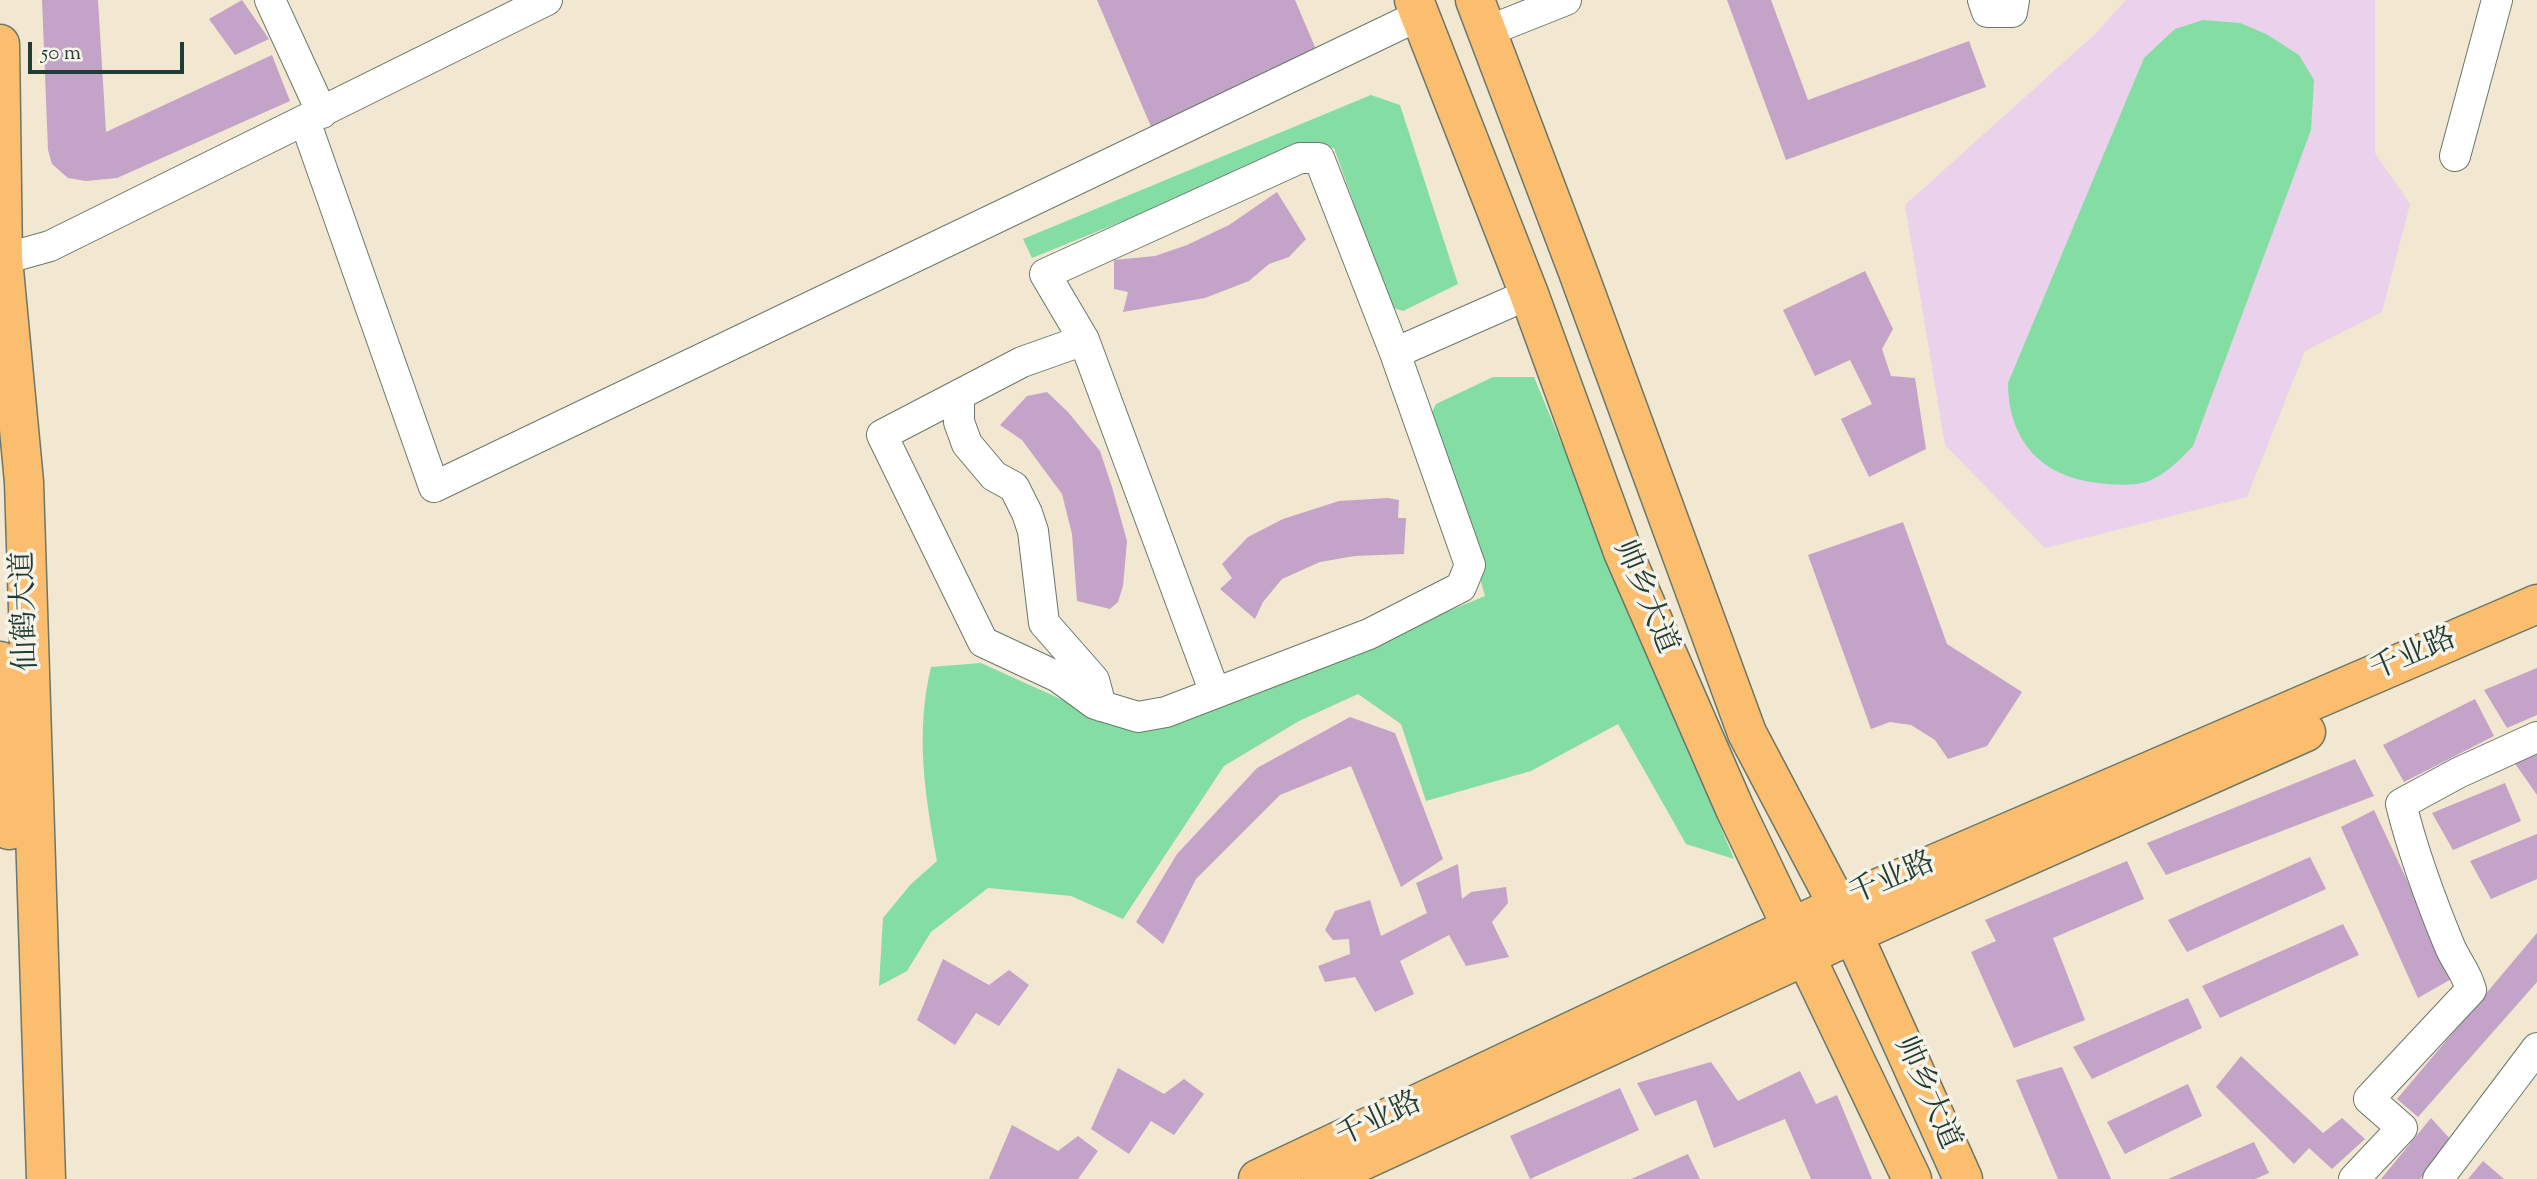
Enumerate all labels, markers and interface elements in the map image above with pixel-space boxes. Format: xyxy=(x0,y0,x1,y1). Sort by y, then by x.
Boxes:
scale bar xyxy=(32,28,187,72)
text: 50 m xyxy=(41,39,81,69)
street label: 帅乡大道 xyxy=(1603,536,1683,660)
street label: 仙鹤大道 xyxy=(8,550,48,672)
street label: 千业路 xyxy=(2366,623,2462,691)
street label: 千业路 xyxy=(1845,847,1941,915)
street label: 帅乡大道 xyxy=(1884,1032,1966,1156)
street label: 千业路 xyxy=(1332,1087,1428,1157)

